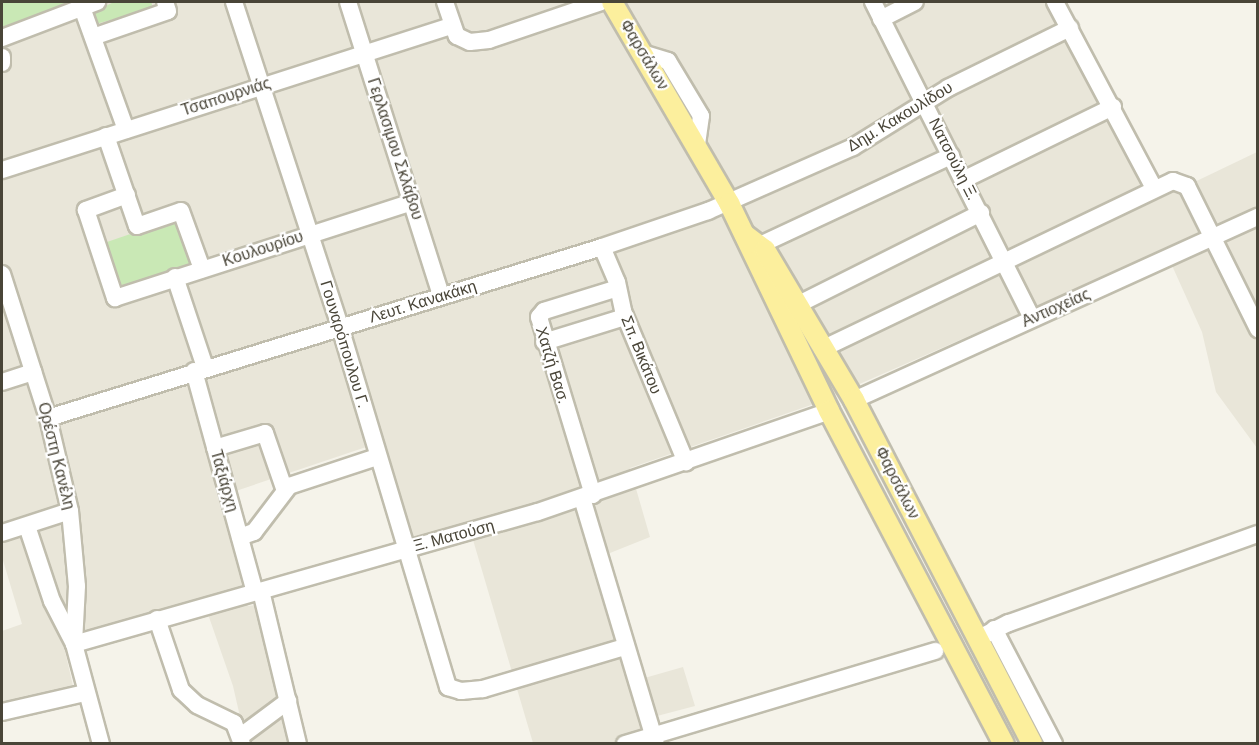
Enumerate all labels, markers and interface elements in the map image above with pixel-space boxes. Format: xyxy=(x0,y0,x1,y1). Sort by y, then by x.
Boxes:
street label: Φαρσάλων xyxy=(616,16,672,94)
street label: Τσαπουρνιάς xyxy=(179,74,273,120)
street label: Γερλασιμου Σκλάβου xyxy=(363,76,427,222)
street label: Δημ. Κακουλίδου xyxy=(844,78,956,156)
street label: Νατσούλη Ξ. xyxy=(924,115,982,203)
street label: Κουλουρίου xyxy=(220,227,306,271)
street label: Λευτ. Κανακάκη xyxy=(367,277,479,327)
street label: Γουναρόπουλου Γ. xyxy=(316,278,372,410)
street label: Αντιοχείας xyxy=(1019,284,1093,332)
street label: Σπ. Βικάτου xyxy=(617,313,665,397)
street label: Χατζή Βασ. xyxy=(531,324,573,406)
street label: Ορέστη Κανέλη xyxy=(33,400,79,512)
street label: Φαρσάλων xyxy=(871,444,923,522)
street label: Ταξιάρχη xyxy=(206,448,242,514)
street label: Ξ. Ματούση xyxy=(411,516,497,556)

